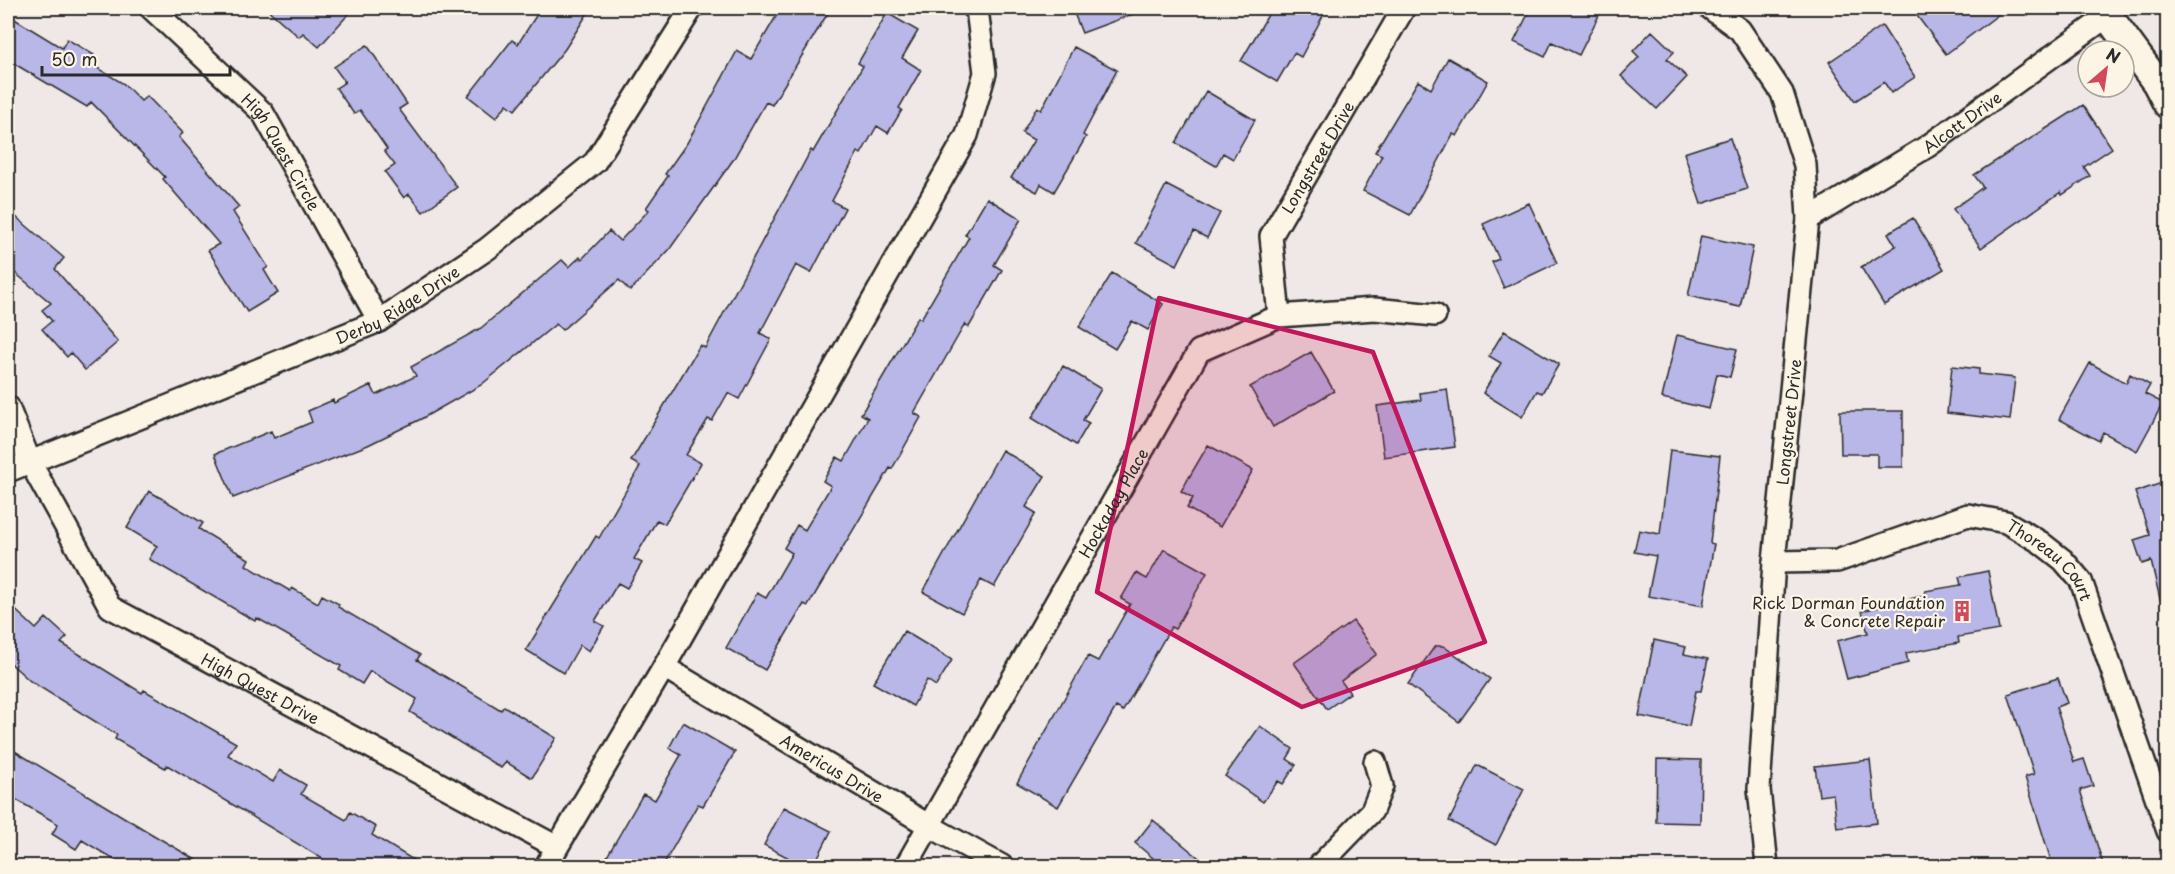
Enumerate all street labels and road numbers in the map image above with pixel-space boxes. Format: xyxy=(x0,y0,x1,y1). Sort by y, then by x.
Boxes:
street label: Alcott Drive xyxy=(1917,85,2006,158)
street label: High Quest Circle xyxy=(237,87,327,215)
street label: Longstreet Drive xyxy=(1275,96,1359,218)
street label: Derby Ridge Drive xyxy=(332,259,464,350)
street label: Longstreet Drive xyxy=(1769,358,1807,486)
street label: Hockaday Place xyxy=(1072,443,1153,562)
street label: Thoreau Court xyxy=(2002,513,2099,604)
street label: High Quest Drive xyxy=(197,646,324,730)
street label: Americus Drive xyxy=(776,727,888,808)

